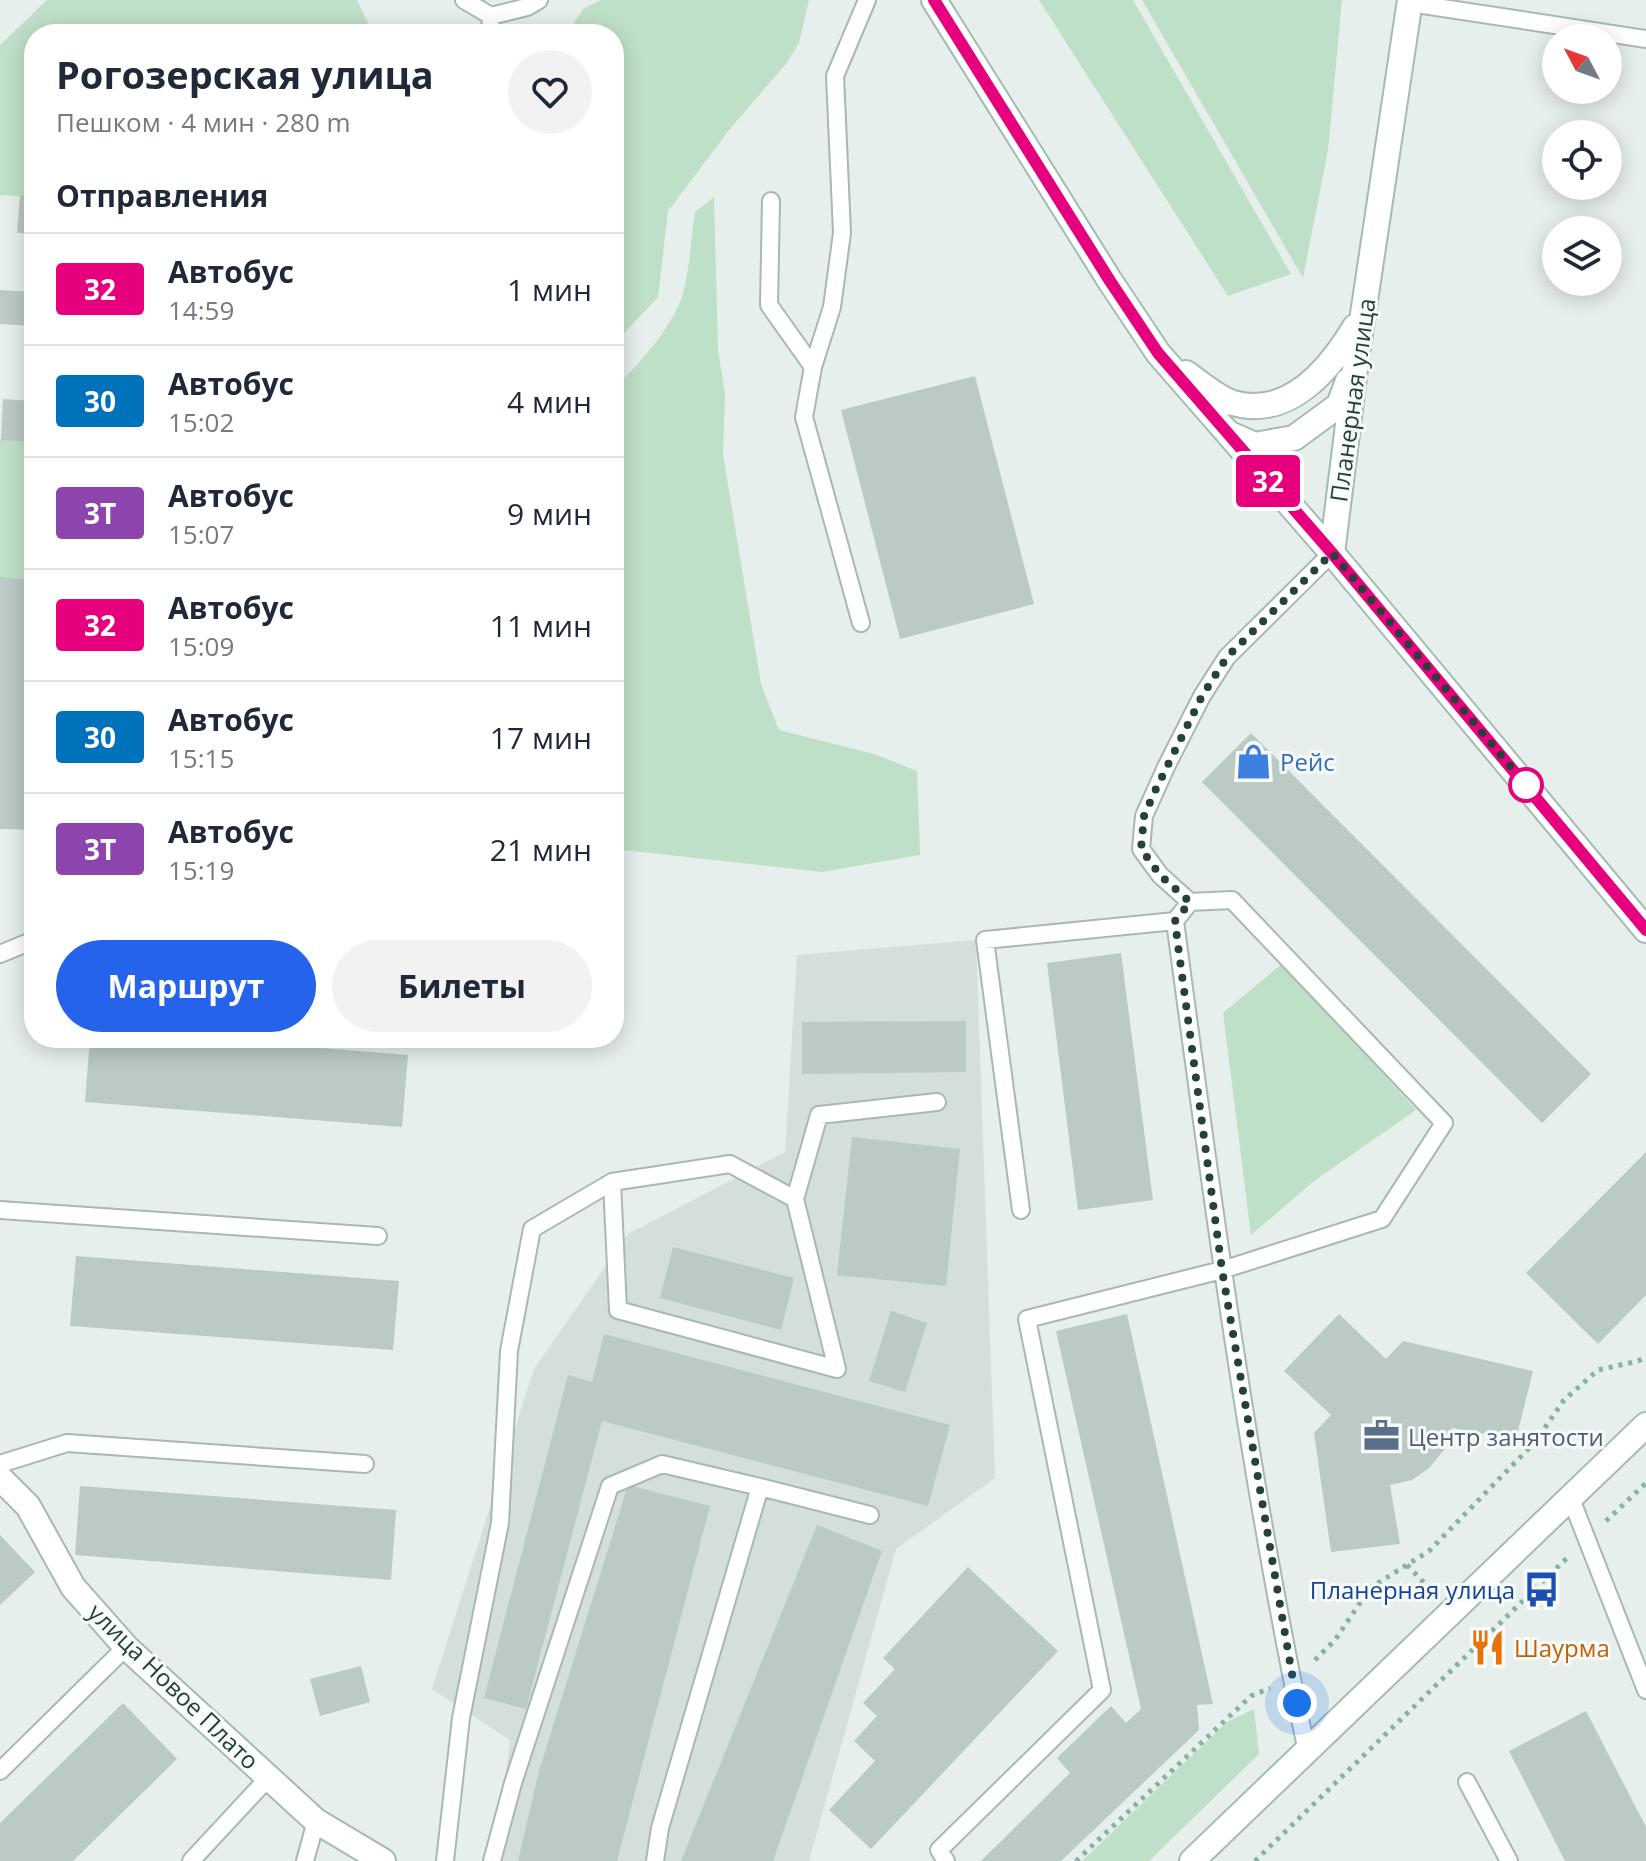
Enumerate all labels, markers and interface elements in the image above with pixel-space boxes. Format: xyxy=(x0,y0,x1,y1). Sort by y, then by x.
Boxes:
north arrow xyxy=(1542,24,1622,104)
map controls xyxy=(1542,24,1622,296)
text: Рогозерская улица xyxy=(56,48,434,100)
button: heart xyxy=(508,50,592,134)
text: Пешком · 4 мин · 280 m xyxy=(56,104,351,140)
button: locate xyxy=(1542,120,1622,200)
text: Отправления xyxy=(56,175,268,216)
button: layers xyxy=(1542,216,1622,296)
text: Автобус xyxy=(168,251,294,292)
text: 1 мин xyxy=(507,269,592,310)
text: 32 xyxy=(84,270,116,308)
text: 14:59 xyxy=(168,292,234,328)
street label: Планерная улица xyxy=(1321,296,1383,504)
text: Автобус xyxy=(168,363,294,404)
text: 4 мин xyxy=(507,381,592,422)
text: 30 xyxy=(84,382,116,420)
text: 15:02 xyxy=(168,404,234,440)
line badge: 32 xyxy=(1232,455,1304,507)
text: 32 xyxy=(1252,462,1284,500)
text: Автобус xyxy=(168,475,294,516)
text: 9 мин xyxy=(507,493,592,534)
text: 3Т xyxy=(84,494,116,532)
text: 15:07 xyxy=(168,516,234,552)
text: Автобус xyxy=(168,587,294,628)
text: 11 мин xyxy=(490,605,592,646)
text: 32 xyxy=(84,606,116,644)
text: 15:09 xyxy=(168,628,234,664)
text: Автобус xyxy=(168,699,294,740)
text: 17 мин xyxy=(490,717,592,758)
text: 30 xyxy=(84,718,116,756)
text: 15:15 xyxy=(168,740,234,776)
shop icon: Рейс xyxy=(1235,742,1273,780)
place label: Рейс xyxy=(1280,745,1335,778)
unlabelled marker xyxy=(1509,768,1543,802)
text: Автобус xyxy=(168,811,294,852)
text: 21 мин xyxy=(490,829,592,870)
text: 3Т xyxy=(84,830,116,868)
text: 15:19 xyxy=(168,852,234,888)
button: Маршрут xyxy=(56,940,316,1032)
button: Билеты xyxy=(332,940,592,1032)
office icon: Центр занятости xyxy=(1363,1417,1401,1455)
place label: Центр занятости xyxy=(1408,1420,1604,1453)
bus stop icon: Планерная улица xyxy=(1522,1570,1560,1608)
place label: Планерная улица xyxy=(1310,1573,1515,1606)
street label: улица Новое Плато xyxy=(81,1596,267,1776)
restaurant icon: Шаурма xyxy=(1469,1628,1507,1666)
place label: Шаурма xyxy=(1514,1631,1610,1664)
your location xyxy=(1277,1683,1317,1723)

